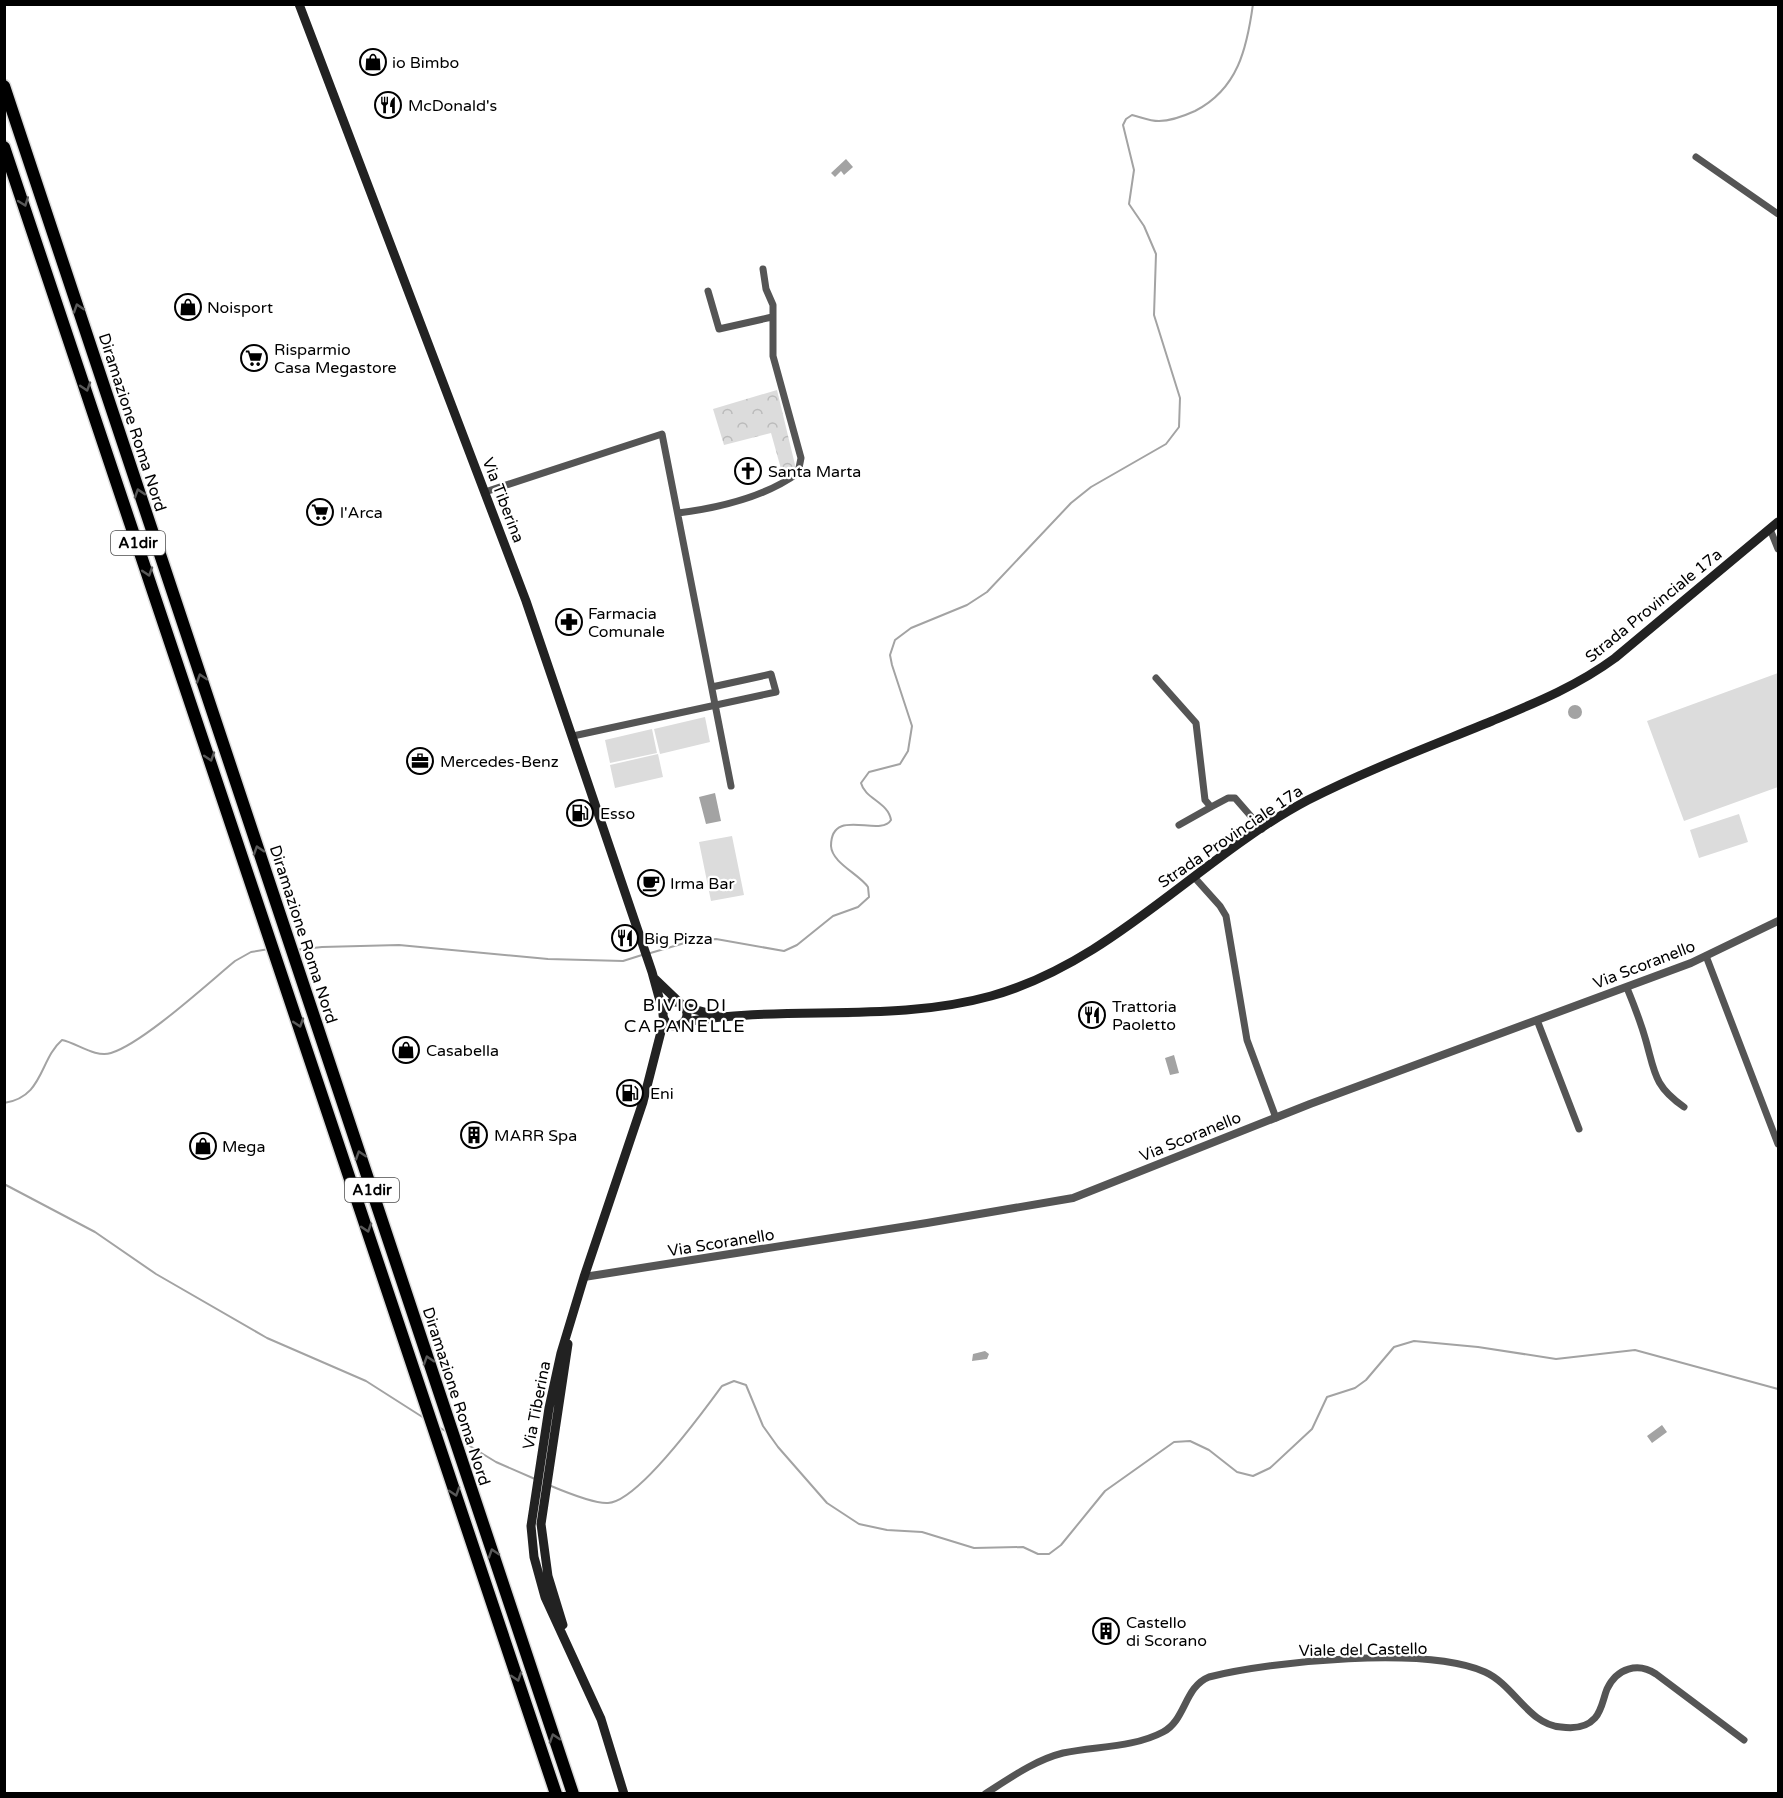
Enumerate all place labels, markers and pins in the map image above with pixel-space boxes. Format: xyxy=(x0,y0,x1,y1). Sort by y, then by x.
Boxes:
shop icon: io Bimbo xyxy=(358,47,388,77)
place label: io Bimbo xyxy=(392,53,459,73)
restaurant icon: McDonald's xyxy=(373,90,403,120)
place label: McDonald's xyxy=(408,96,497,116)
shop icon: Noisport xyxy=(173,292,203,322)
place label: Noisport xyxy=(207,298,273,318)
place label: Risparmio Casa Megastore xyxy=(274,340,397,378)
supermarket icon: Risparmio Casa Megastore xyxy=(239,343,269,373)
church icon: Santa Marta xyxy=(733,456,763,486)
place label: Santa Marta xyxy=(768,462,861,482)
supermarket icon: l'Arca xyxy=(305,497,335,527)
place label: l'Arca xyxy=(340,503,383,523)
place label: Farmacia Comunale xyxy=(588,604,665,642)
pharmacy icon: Farmacia Comunale xyxy=(554,607,584,637)
office icon: Mercedes-Benz xyxy=(405,746,435,776)
place label: Mercedes-Benz xyxy=(440,752,559,772)
fuel station icon: Esso xyxy=(565,798,595,828)
place label: Esso xyxy=(600,804,635,824)
cafe icon: Irma Bar xyxy=(636,868,666,898)
place label: Irma Bar xyxy=(670,874,735,894)
restaurant icon: Big Pizza xyxy=(610,923,640,953)
place label: Big Pizza xyxy=(644,929,713,949)
place label: Trattoria Paoletto xyxy=(1112,997,1177,1035)
restaurant icon: Trattoria Paoletto xyxy=(1077,1000,1107,1030)
shop icon: Casabella xyxy=(391,1035,421,1065)
place label: Casabella xyxy=(426,1041,499,1061)
fuel station icon: Eni xyxy=(615,1078,645,1108)
place label: Eni xyxy=(650,1084,674,1104)
building icon: MARR Spa xyxy=(459,1120,489,1150)
place label: MARR Spa xyxy=(494,1126,577,1146)
shop icon: Mega xyxy=(188,1131,218,1161)
place label: Mega xyxy=(222,1137,265,1157)
place label: Castello di Scorano xyxy=(1126,1613,1207,1651)
building icon: Castello di Scorano xyxy=(1091,1616,1121,1646)

